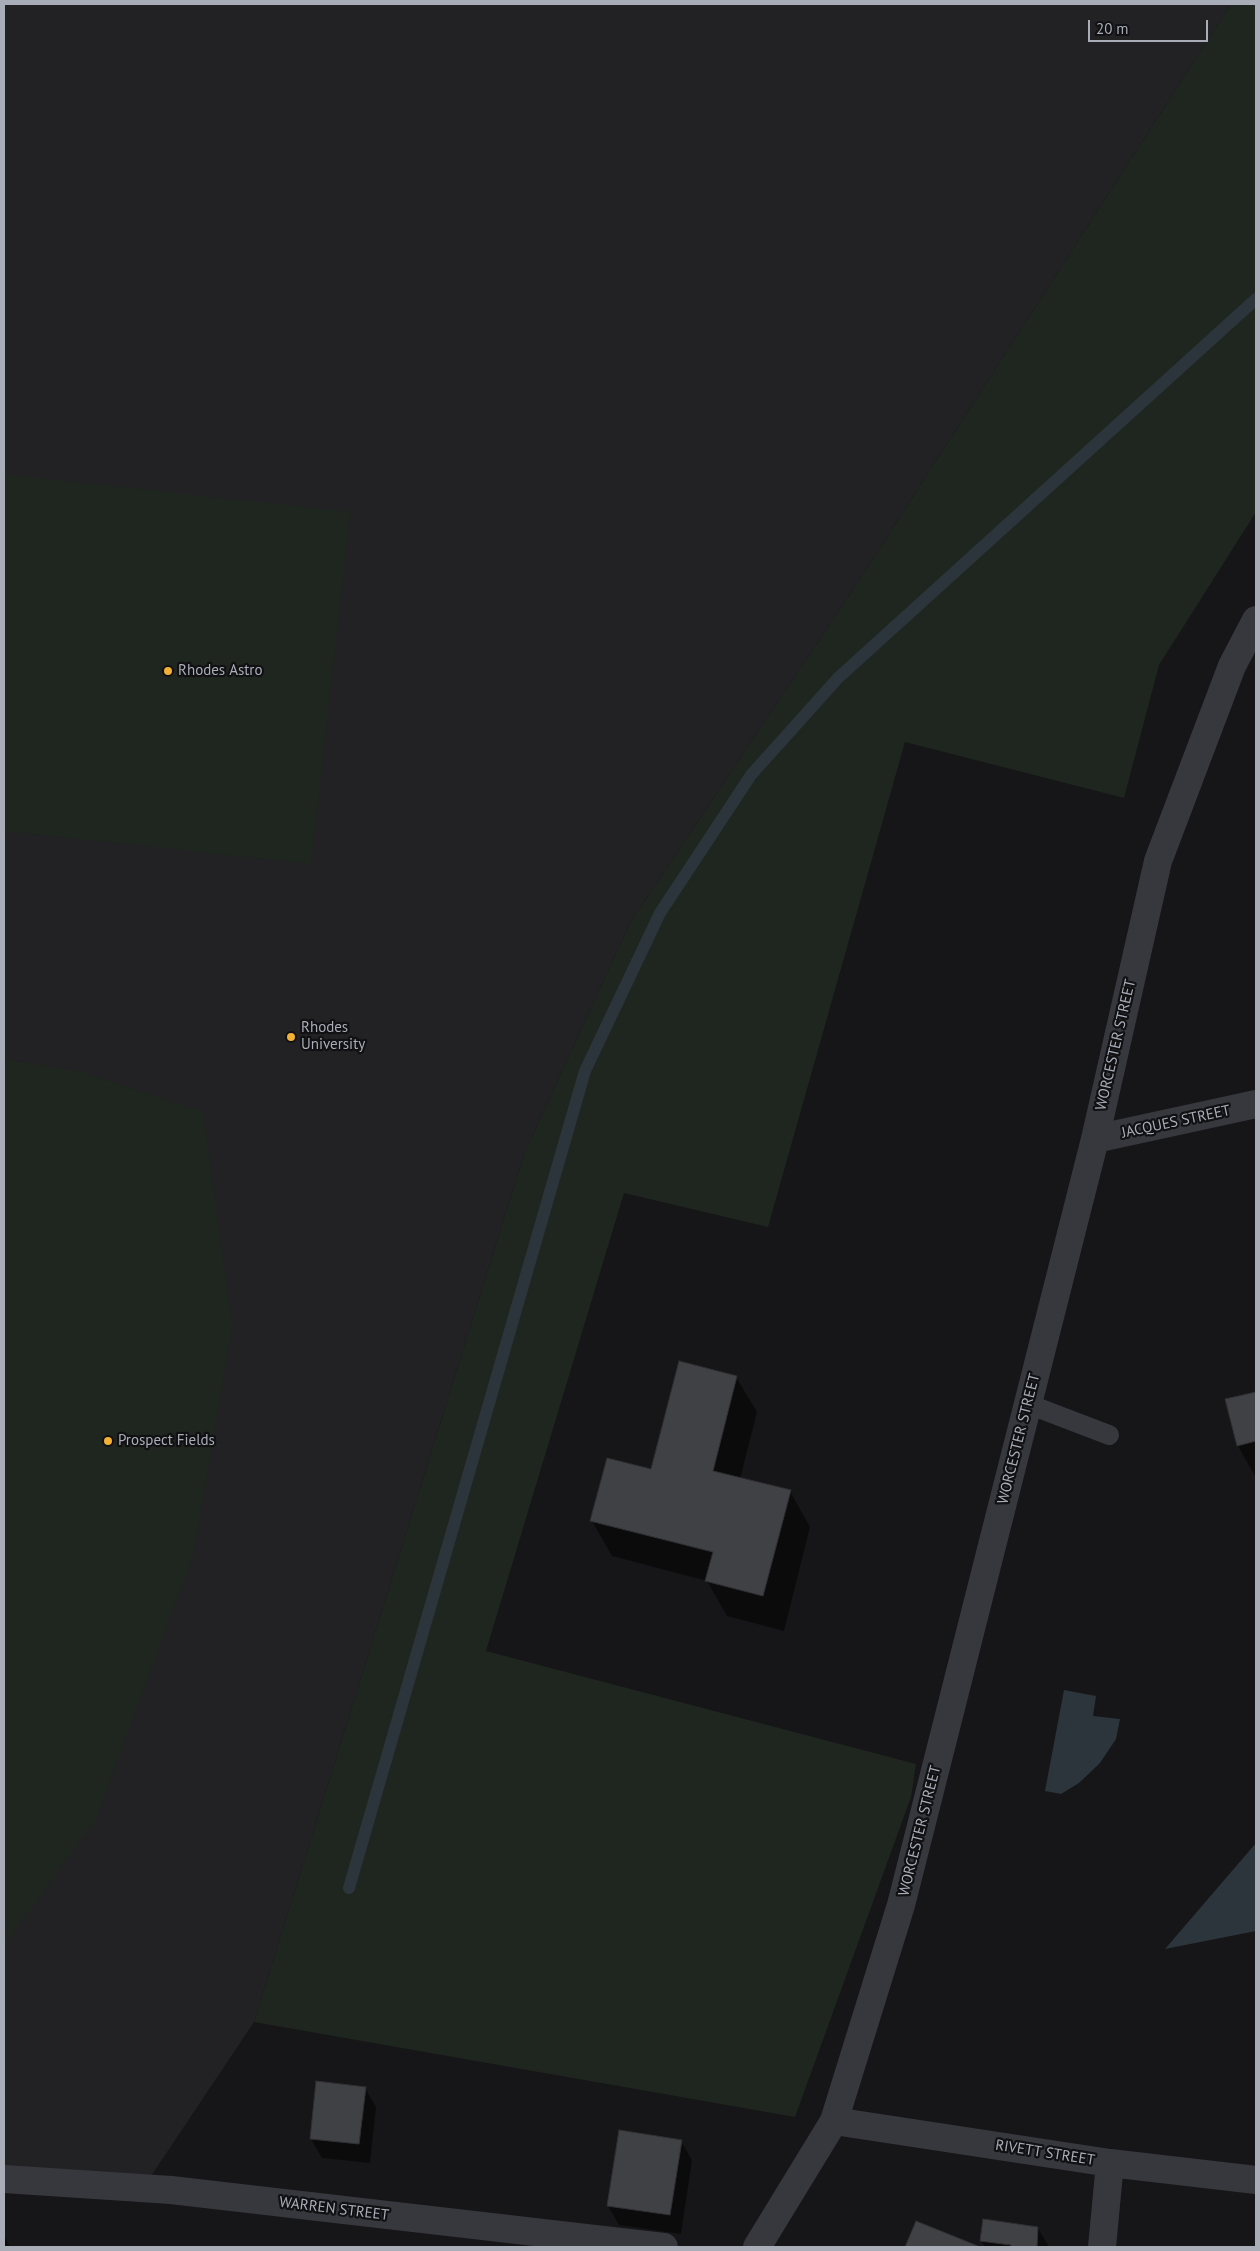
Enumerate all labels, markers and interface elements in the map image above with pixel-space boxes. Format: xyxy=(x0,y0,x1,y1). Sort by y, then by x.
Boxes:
scale bar xyxy=(1090,10,1210,42)
text: 20 m xyxy=(1096,19,1129,38)
place label: Rhodes Astro xyxy=(178,662,262,680)
marker: Rhodes Astro xyxy=(162,665,174,677)
street label: WORCESTER STREET xyxy=(1092,978,1140,1112)
place label: Rhodes University xyxy=(301,1019,365,1054)
marker: Rhodes University xyxy=(285,1031,297,1043)
street label: JACQUES STREET xyxy=(1120,1102,1232,1142)
street label: WORCESTER STREET xyxy=(994,1372,1044,1506)
place label: Prospect Fields xyxy=(118,1432,215,1450)
marker: Prospect Fields xyxy=(102,1435,114,1447)
street label: WORCESTER STREET xyxy=(895,1764,945,1898)
street label: RIVETT STREET xyxy=(994,2136,1096,2170)
street label: WARREN STREET xyxy=(278,2193,390,2225)

